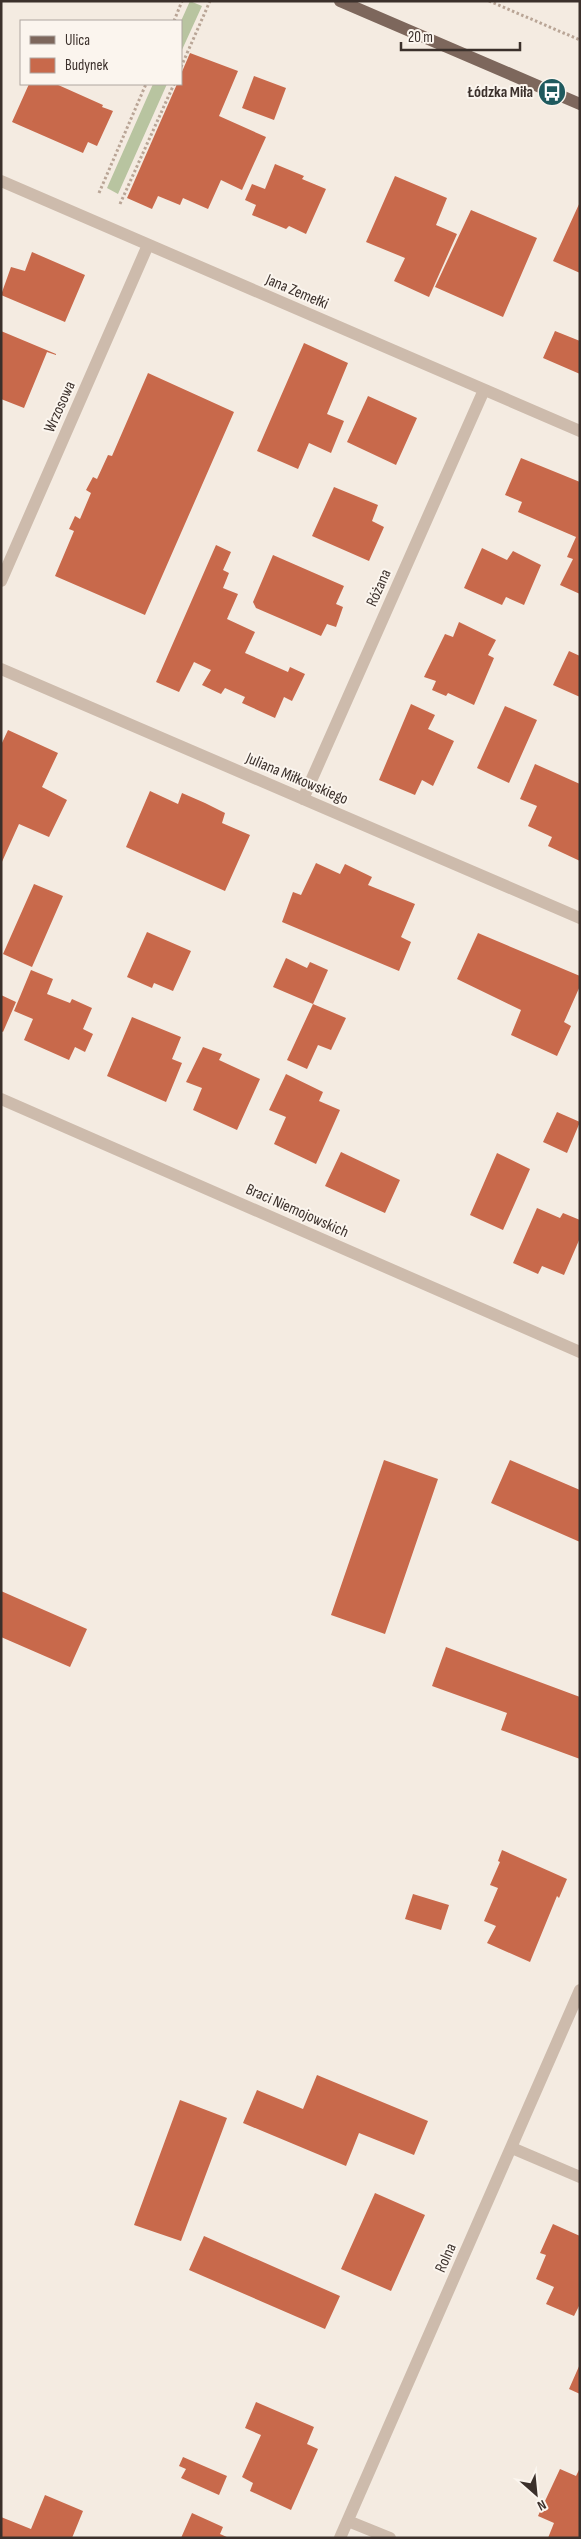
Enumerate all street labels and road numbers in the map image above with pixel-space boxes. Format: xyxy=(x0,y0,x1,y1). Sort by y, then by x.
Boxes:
street label: Jana Zemełki xyxy=(262,270,331,314)
street label: Wrzosowa xyxy=(40,378,80,436)
street label: Różana xyxy=(362,566,396,610)
street label: Juliana Miłkowskiego xyxy=(242,749,351,809)
street label: Braci Niemojowskich xyxy=(243,1180,351,1242)
street label: Rolna xyxy=(431,2241,461,2275)

